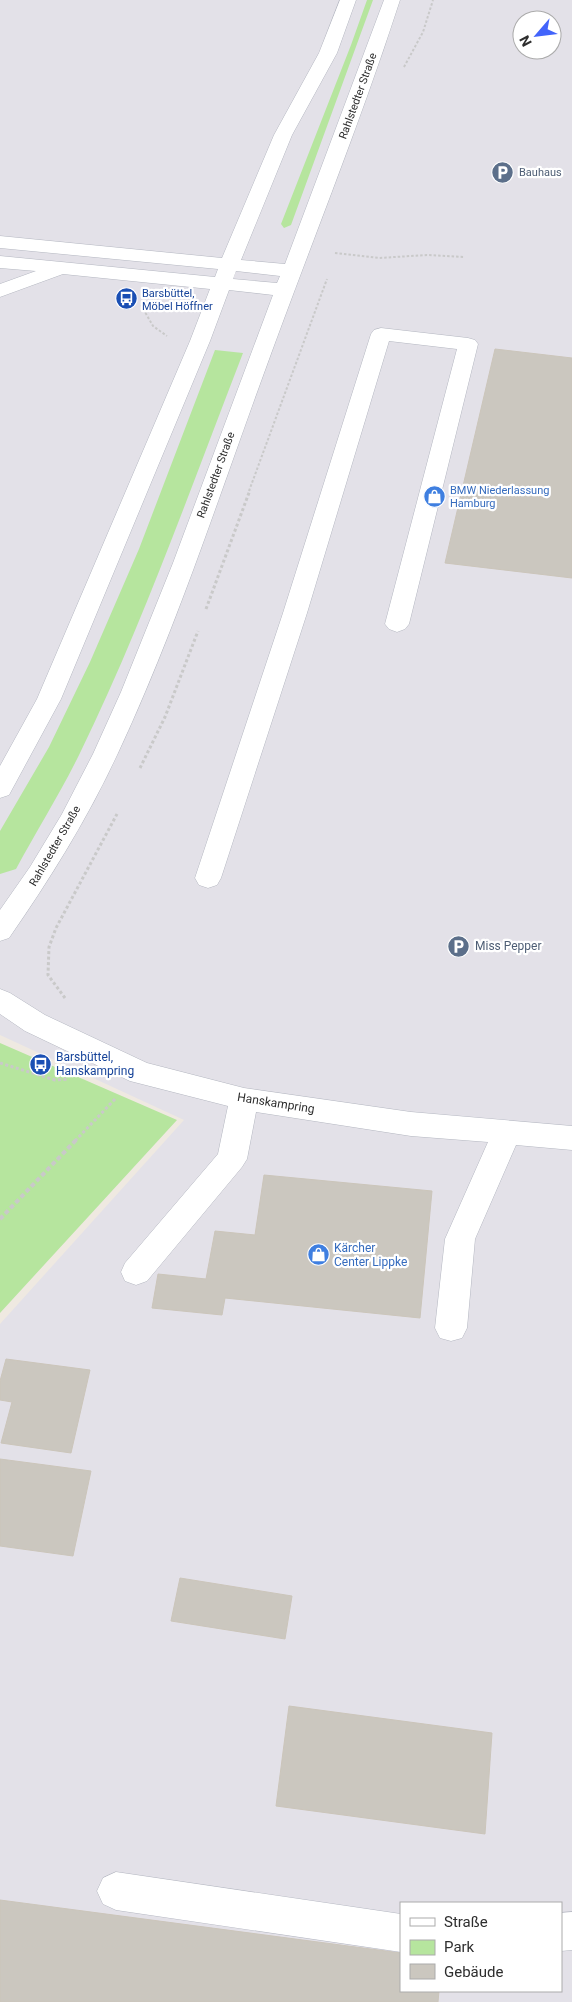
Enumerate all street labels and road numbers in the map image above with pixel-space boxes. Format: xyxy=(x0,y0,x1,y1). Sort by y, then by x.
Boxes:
street label: Rahlstedter Straße xyxy=(336,51,380,141)
street label: Rahlstedter Straße xyxy=(194,430,238,520)
street label: Rahlstedter Straße xyxy=(27,803,83,889)
street label: Hanskampring xyxy=(236,1090,316,1116)

